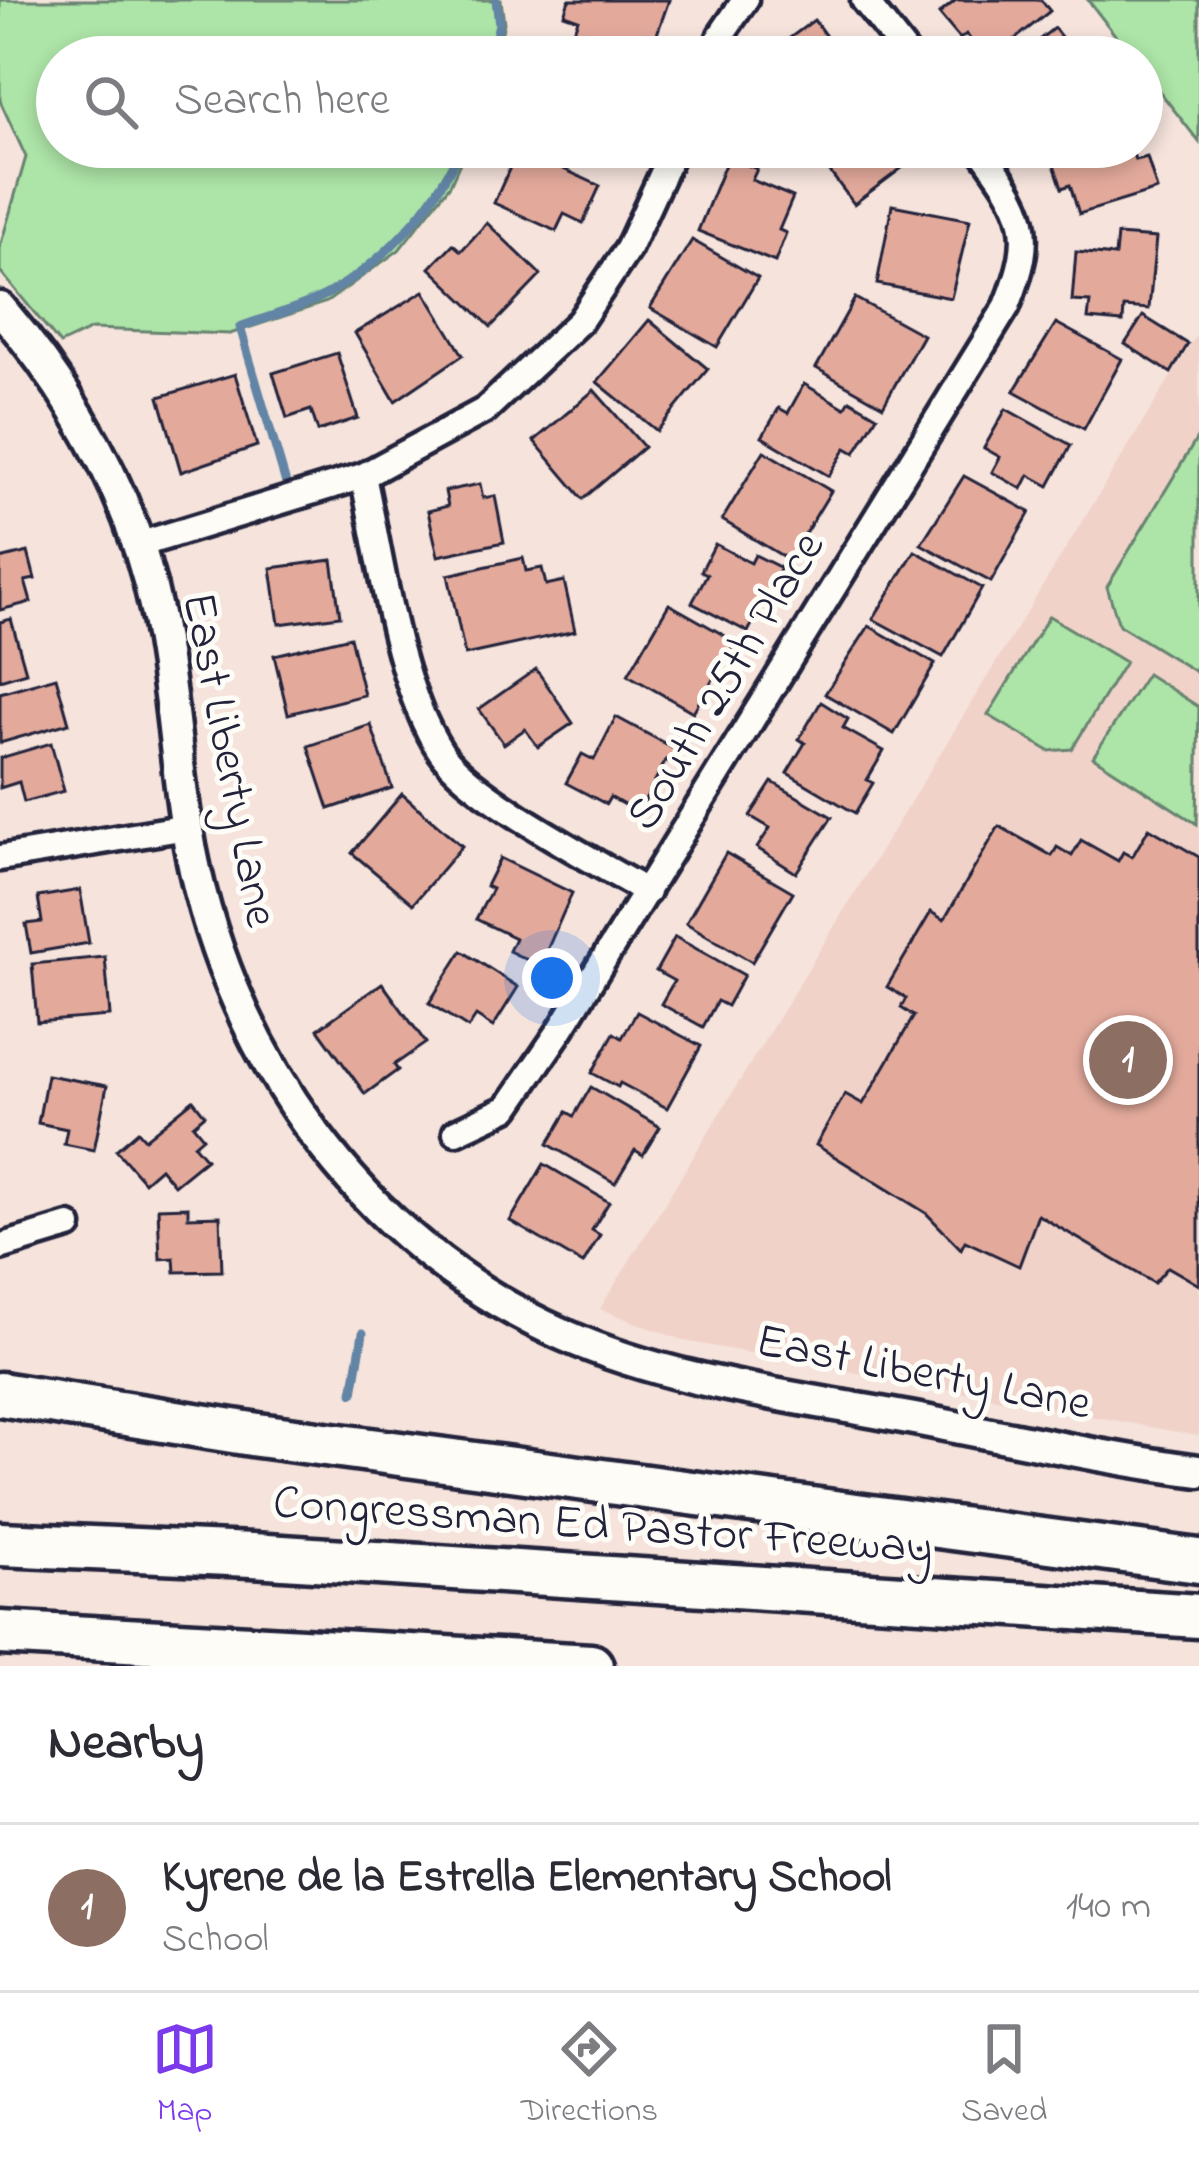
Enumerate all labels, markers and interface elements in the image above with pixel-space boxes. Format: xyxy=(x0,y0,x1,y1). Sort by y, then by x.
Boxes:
search box xyxy=(36,36,1163,168)
icon: search xyxy=(78,69,144,135)
text: Search here xyxy=(174,69,390,135)
street label: South 25th Place xyxy=(610,519,844,845)
street label: East Liberty Lane xyxy=(161,587,295,934)
your location xyxy=(522,948,582,1008)
pin: 1 xyxy=(1089,1015,1167,1105)
street label: East Liberty Lane xyxy=(750,1307,1097,1441)
street label: Congressman Ed Pastor Freeway xyxy=(271,1469,935,1586)
text: Nearby xyxy=(48,1707,204,1782)
text: Kyrene de la Estrella Elementary School xyxy=(162,1846,892,1912)
text: 1 xyxy=(81,1879,93,1936)
text: 140 m xyxy=(1066,1879,1151,1936)
text: School xyxy=(162,1912,269,1969)
tab: Map xyxy=(152,2016,218,2136)
tab: Directions xyxy=(521,2016,658,2136)
tab: Saved xyxy=(961,2016,1047,2136)

